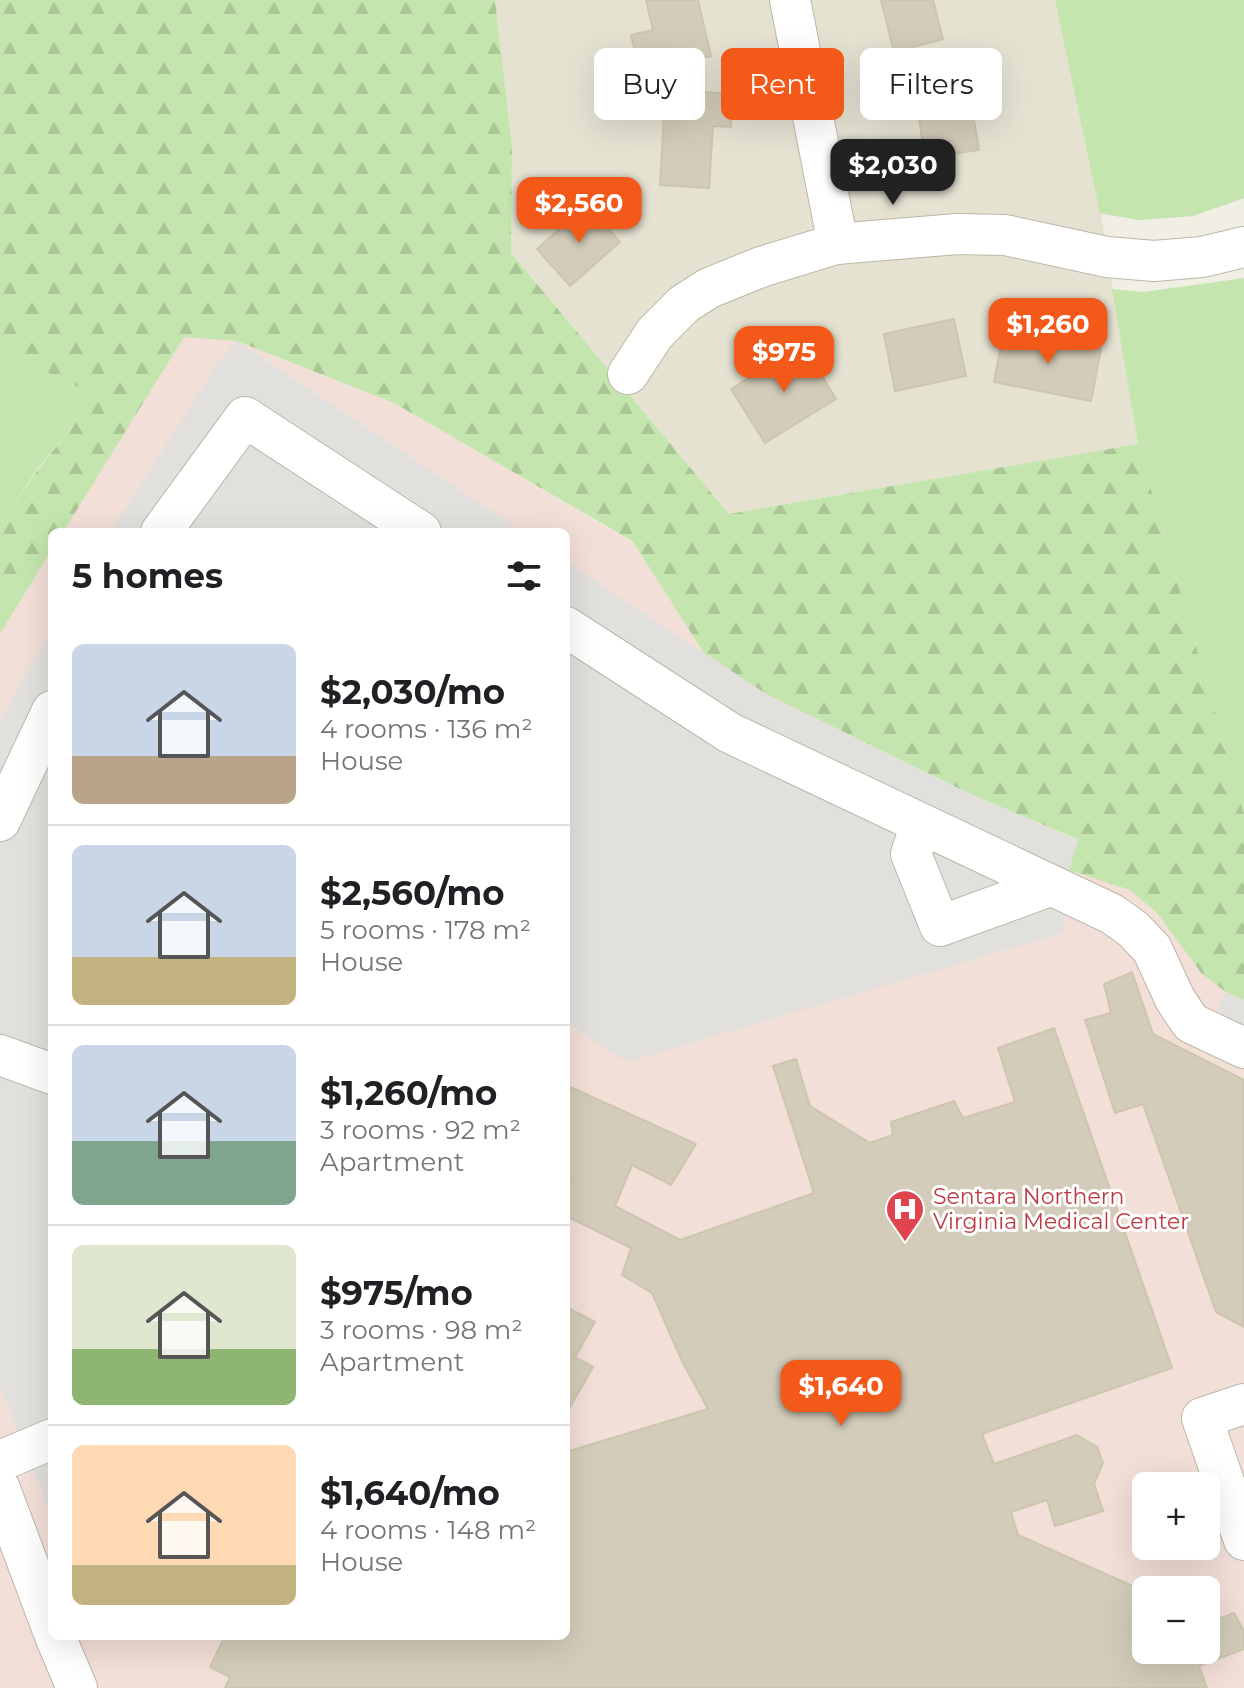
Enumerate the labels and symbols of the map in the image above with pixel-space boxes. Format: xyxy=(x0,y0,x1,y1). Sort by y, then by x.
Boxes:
pin: $2,030 xyxy=(828,139,958,207)
pin: $2,560 xyxy=(514,177,644,245)
pin: $1,260 xyxy=(983,298,1113,366)
pin: $975 xyxy=(737,326,831,394)
place label: Sentara Northern Virginia Medical Center xyxy=(933,1183,1189,1235)
hospital icon: Sentara Northern Virginia Medical Center xyxy=(884,1188,926,1243)
pin: $1,640 xyxy=(776,1360,906,1428)

